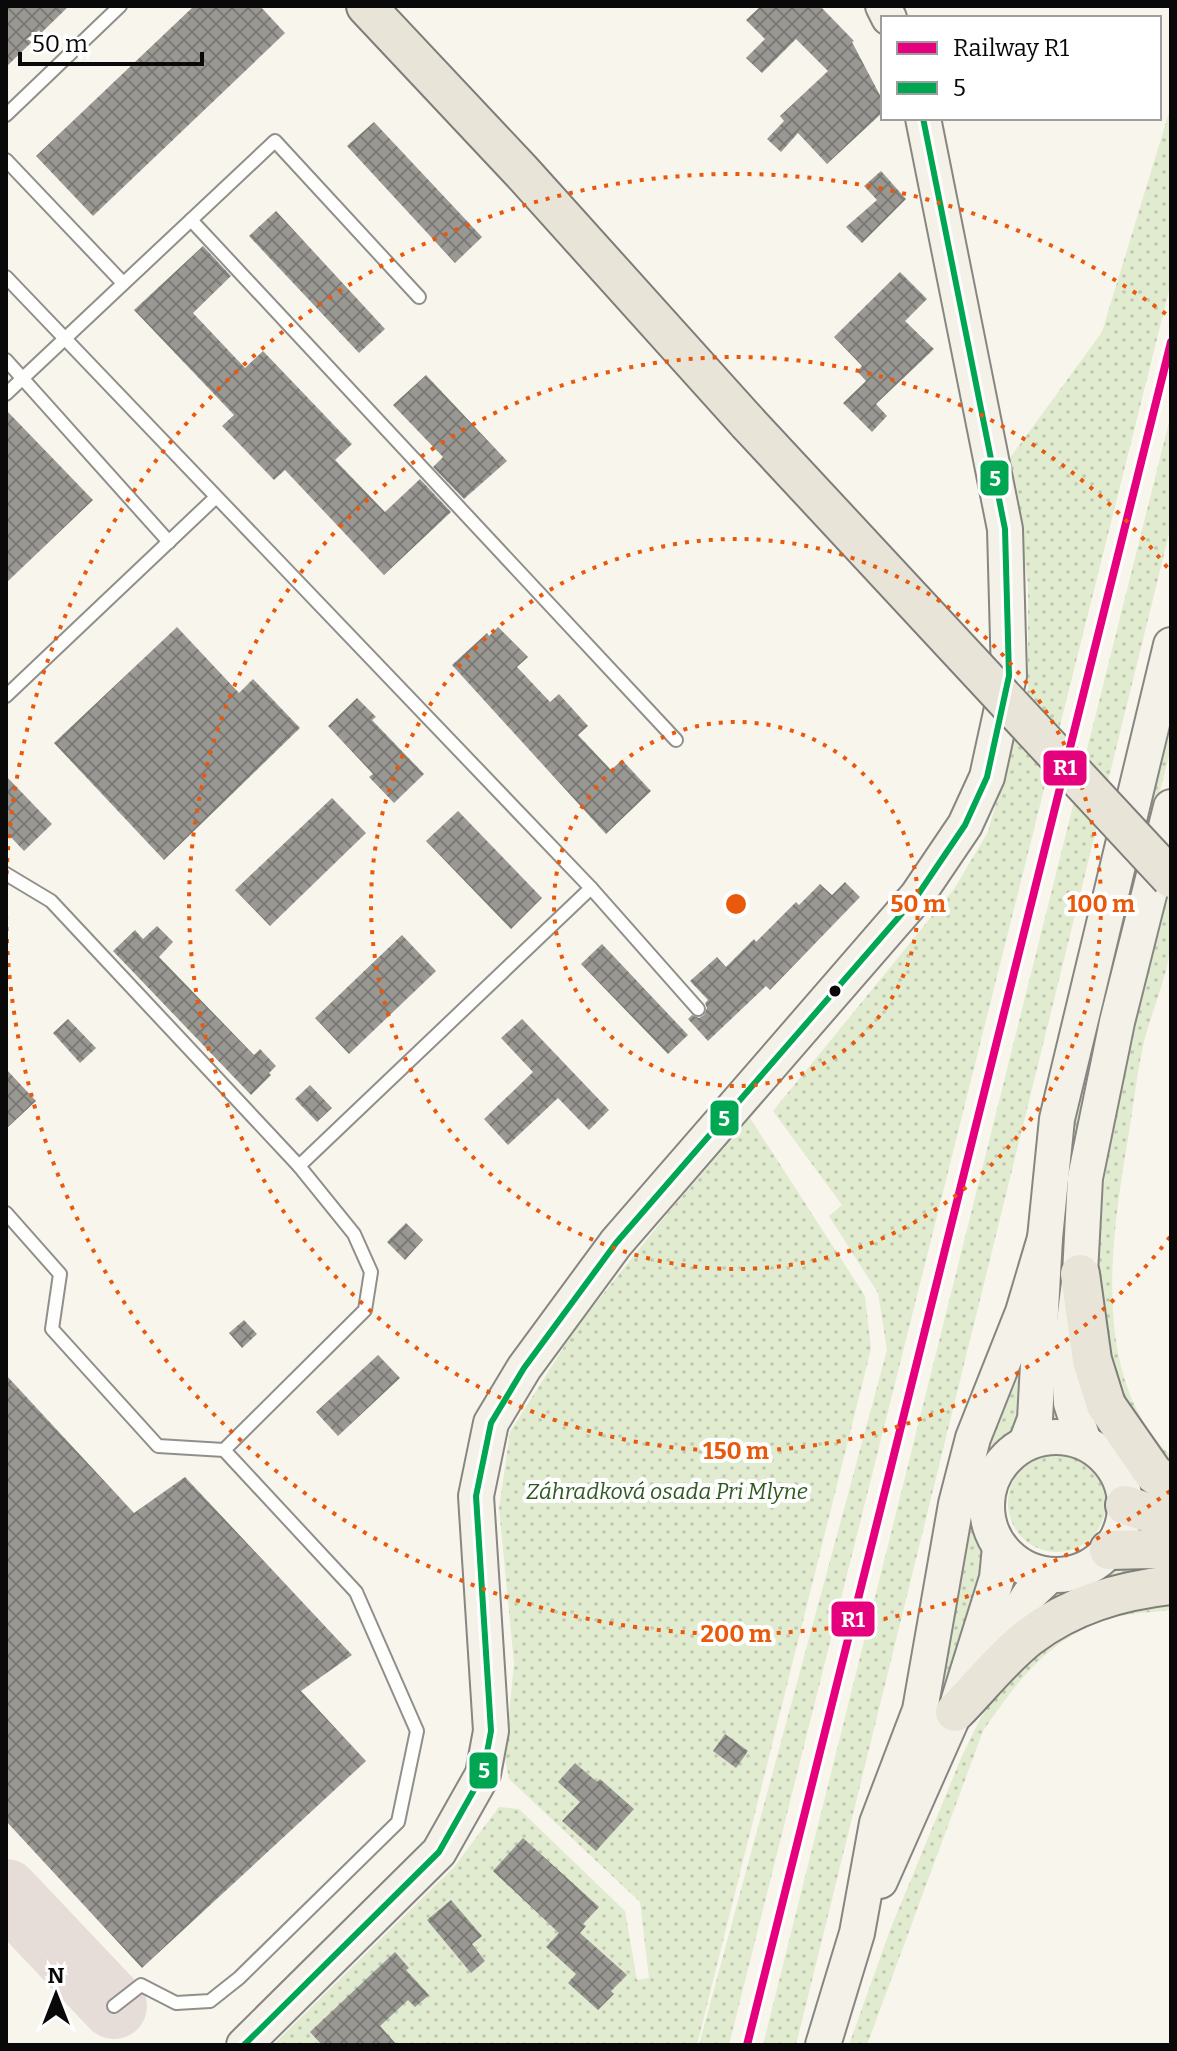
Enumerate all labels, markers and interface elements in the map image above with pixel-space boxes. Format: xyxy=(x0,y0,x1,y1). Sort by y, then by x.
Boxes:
scale bar xyxy=(20,16,202,66)
legend xyxy=(881,16,1161,120)
text: 50 m xyxy=(32,30,88,58)
text: Railway R1 xyxy=(953,34,1070,62)
text: 5 xyxy=(953,74,966,102)
line badge: 5 xyxy=(979,459,1010,497)
text: 5 xyxy=(989,465,1001,492)
line badge: R1 xyxy=(1042,749,1088,787)
text: R1 xyxy=(1053,754,1078,781)
centre of rings xyxy=(722,890,750,918)
text: 50 m xyxy=(890,890,946,918)
text: 100 m xyxy=(1067,890,1135,918)
unlabelled marker xyxy=(827,983,843,999)
line badge: 5 xyxy=(709,1099,740,1137)
text: 5 xyxy=(718,1105,730,1132)
text: 150 m xyxy=(703,1437,769,1465)
park label: Záhradková osada Pri Mlyne xyxy=(526,1478,808,1505)
line badge: R1 xyxy=(830,1600,876,1638)
text: R1 xyxy=(841,1606,866,1633)
text: 200 m xyxy=(700,1620,772,1648)
line badge: 5 xyxy=(468,1751,499,1790)
text: 5 xyxy=(478,1757,490,1784)
north arrow xyxy=(16,1955,96,2035)
text: N xyxy=(48,1962,65,1989)

